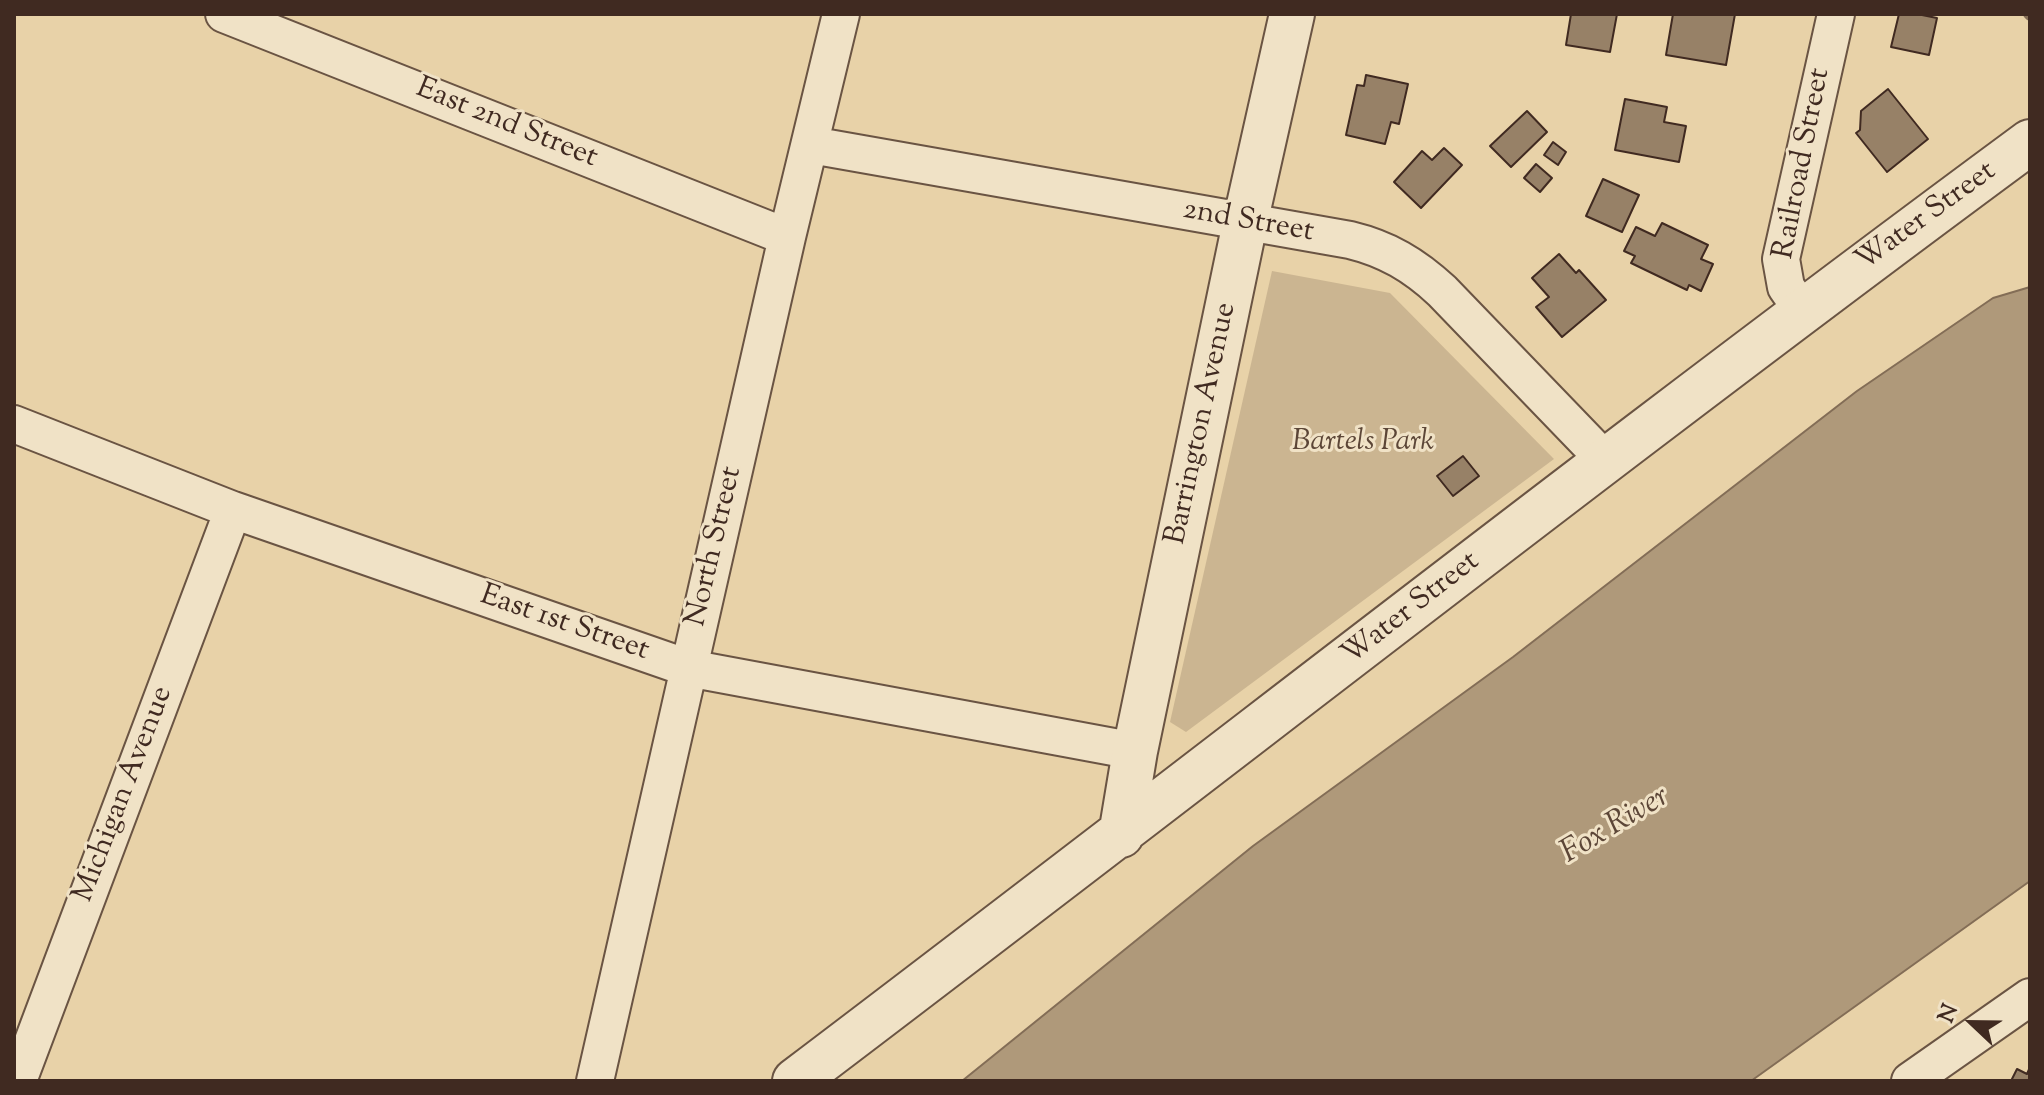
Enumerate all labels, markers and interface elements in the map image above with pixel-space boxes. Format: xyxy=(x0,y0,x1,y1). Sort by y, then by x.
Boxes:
street label: Railroad Street xyxy=(1768,65,1840,263)
street label: East 2nd Street xyxy=(410,72,602,178)
street label: Water Street xyxy=(1850,155,2004,281)
street label: 2nd Street xyxy=(1180,194,1316,252)
street label: Barrington Avenue xyxy=(1160,300,1246,548)
park label: Bartels Park xyxy=(1292,426,1434,462)
street label: North Street xyxy=(680,464,752,630)
street label: Water Street xyxy=(1336,545,1488,675)
street label: East 1st Street xyxy=(475,579,653,671)
street label: Michigan Avenue xyxy=(67,682,183,908)
water label: Fox River xyxy=(1555,780,1677,874)
north arrow xyxy=(1932,983,2012,1063)
text: N xyxy=(1932,1000,1968,1028)

